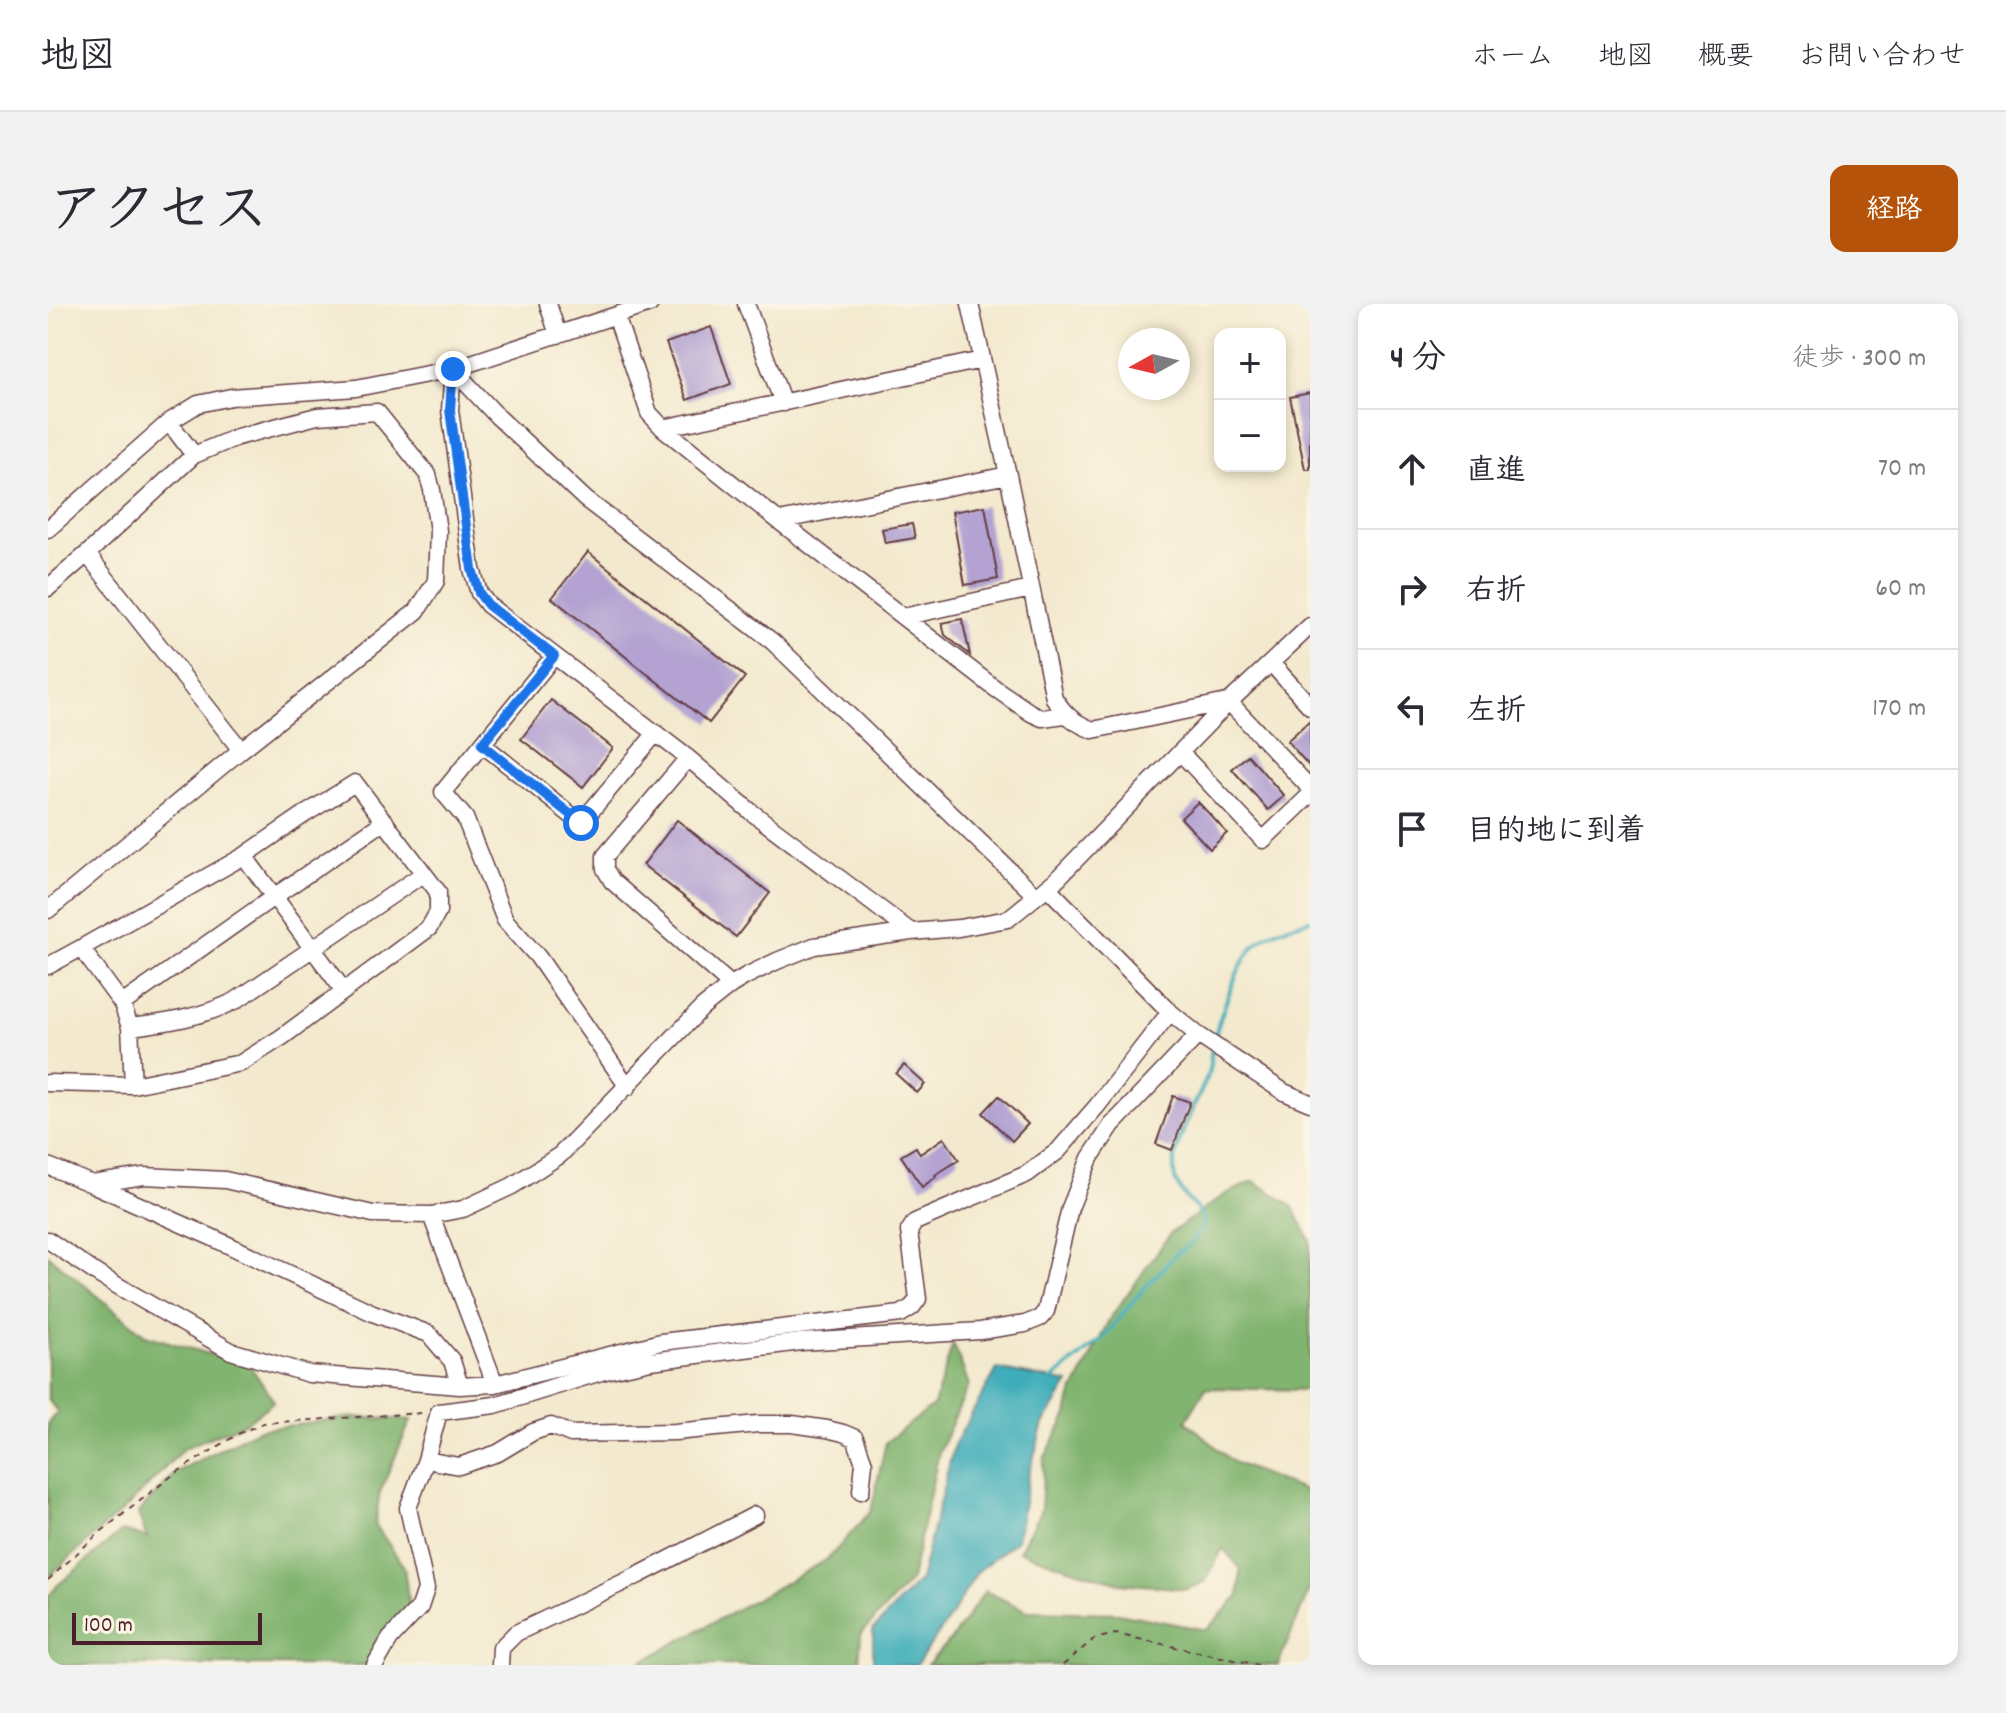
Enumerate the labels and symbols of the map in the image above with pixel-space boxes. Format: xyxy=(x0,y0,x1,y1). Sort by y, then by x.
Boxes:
north arrow xyxy=(1118,328,1190,400)
route end xyxy=(435,351,471,387)
route start xyxy=(563,805,599,841)
scale bar xyxy=(72,1609,262,1645)

